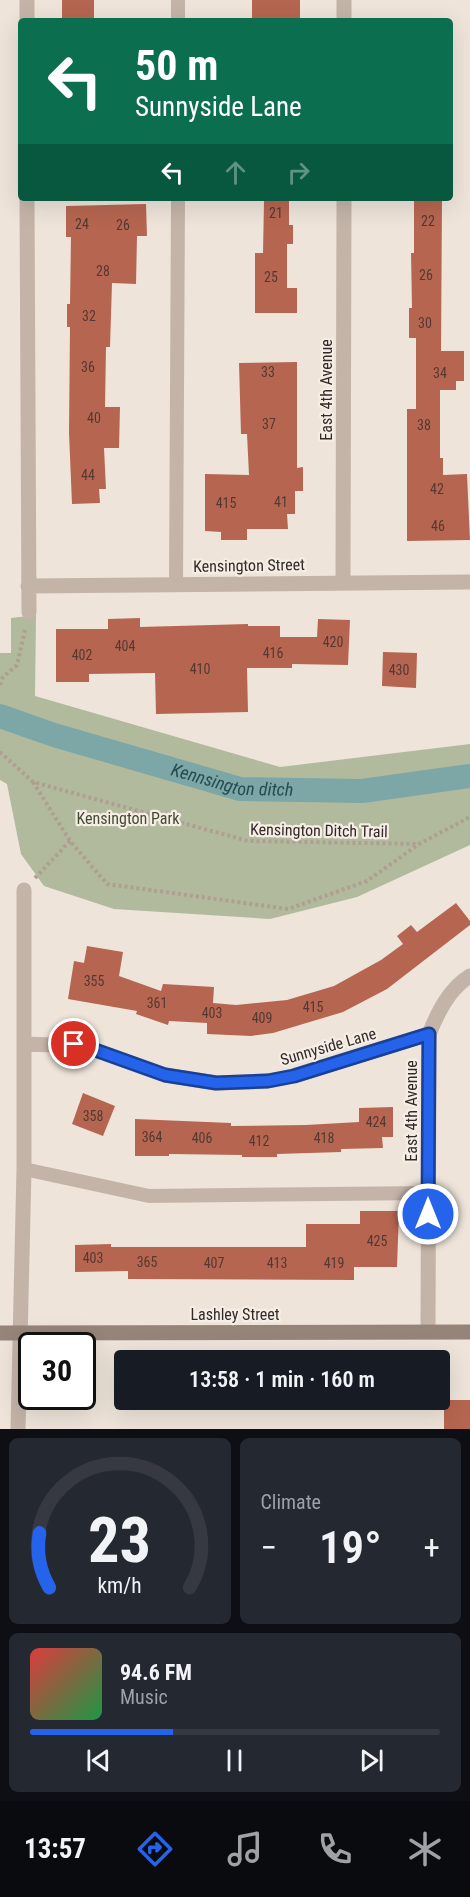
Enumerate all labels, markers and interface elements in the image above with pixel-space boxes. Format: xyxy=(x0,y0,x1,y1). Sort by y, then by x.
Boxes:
text: 50 m xyxy=(135,41,218,90)
icon: left xyxy=(36,42,114,120)
text: Sunnyside Lane xyxy=(135,91,302,123)
icon: left xyxy=(156,156,189,189)
icon: ahead xyxy=(219,156,252,189)
icon: right xyxy=(282,156,315,189)
house number: 21 xyxy=(269,205,283,221)
house number: 22 xyxy=(421,213,435,229)
house number: 24 xyxy=(75,216,89,232)
house number: 26 xyxy=(116,217,130,233)
house number: 28 xyxy=(96,263,110,279)
house number: 26 xyxy=(419,267,433,283)
house number: 25 xyxy=(264,269,278,285)
house number: 32 xyxy=(82,308,96,324)
house number: 30 xyxy=(418,315,432,331)
street label: East 4th Avenue xyxy=(317,339,336,441)
house number: 36 xyxy=(81,359,95,375)
house number: 33 xyxy=(261,364,275,380)
house number: 34 xyxy=(433,365,447,381)
house number: 40 xyxy=(87,410,101,426)
house number: 37 xyxy=(262,416,276,432)
house number: 38 xyxy=(417,417,431,433)
house number: 44 xyxy=(81,467,95,483)
house number: 42 xyxy=(430,481,444,497)
house number: 41 xyxy=(274,494,288,510)
house number: 415 xyxy=(216,495,236,511)
house number: 46 xyxy=(431,518,445,534)
street label: Kensington Street xyxy=(193,555,305,576)
house number: 420 xyxy=(323,634,343,650)
house number: 404 xyxy=(115,638,135,654)
house number: 416 xyxy=(263,645,283,661)
house number: 402 xyxy=(72,647,92,663)
house number: 410 xyxy=(190,661,210,677)
house number: 430 xyxy=(389,662,409,678)
water label: Kennsington ditch xyxy=(169,759,293,800)
park label: Kensington Park xyxy=(77,809,180,828)
street label: Kensington Ditch Trail xyxy=(250,820,388,841)
house number: 355 xyxy=(84,973,104,989)
house number: 361 xyxy=(147,995,167,1011)
house number: 415 xyxy=(303,999,323,1015)
house number: 403 xyxy=(202,1005,222,1021)
house number: 409 xyxy=(252,1010,272,1026)
pin xyxy=(48,1018,99,1069)
street label: Sunnyside Lane xyxy=(278,1024,378,1069)
icon: arrive xyxy=(57,1027,90,1060)
street label: East 4th Avenue xyxy=(402,1060,421,1162)
house number: 358 xyxy=(83,1108,103,1124)
house number: 424 xyxy=(366,1114,386,1130)
house number: 364 xyxy=(142,1129,162,1145)
house number: 406 xyxy=(192,1130,212,1146)
house number: 418 xyxy=(314,1130,334,1146)
house number: 412 xyxy=(249,1133,269,1149)
position arrow xyxy=(396,1182,460,1246)
house number: 425 xyxy=(367,1233,387,1249)
house number: 403 xyxy=(83,1250,103,1266)
house number: 365 xyxy=(137,1254,157,1270)
house number: 407 xyxy=(204,1255,224,1271)
house number: 413 xyxy=(267,1255,287,1271)
house number: 419 xyxy=(324,1255,344,1271)
street label: Lashley Street xyxy=(190,1305,280,1324)
speed limit sign: 30 xyxy=(18,1332,96,1410)
text: 13:58 · 1 min · 160 m xyxy=(189,1367,375,1392)
text: Climate xyxy=(261,1490,321,1514)
text: 23 xyxy=(88,1504,151,1577)
text: 19° xyxy=(319,1521,382,1574)
text: − xyxy=(261,1528,277,1567)
text: + xyxy=(424,1528,440,1567)
text: km/h xyxy=(98,1573,142,1598)
text: 94.6 FM xyxy=(120,1660,192,1685)
text: Music xyxy=(120,1685,168,1709)
icon: previous xyxy=(82,1744,115,1777)
icon: pause xyxy=(218,1744,251,1777)
icon: next xyxy=(355,1744,388,1777)
icon: directions xyxy=(134,1828,176,1870)
icon: music xyxy=(224,1828,266,1870)
icon: phone xyxy=(314,1828,356,1870)
icon: climate xyxy=(404,1828,446,1870)
text: 13:57 xyxy=(24,1833,86,1865)

